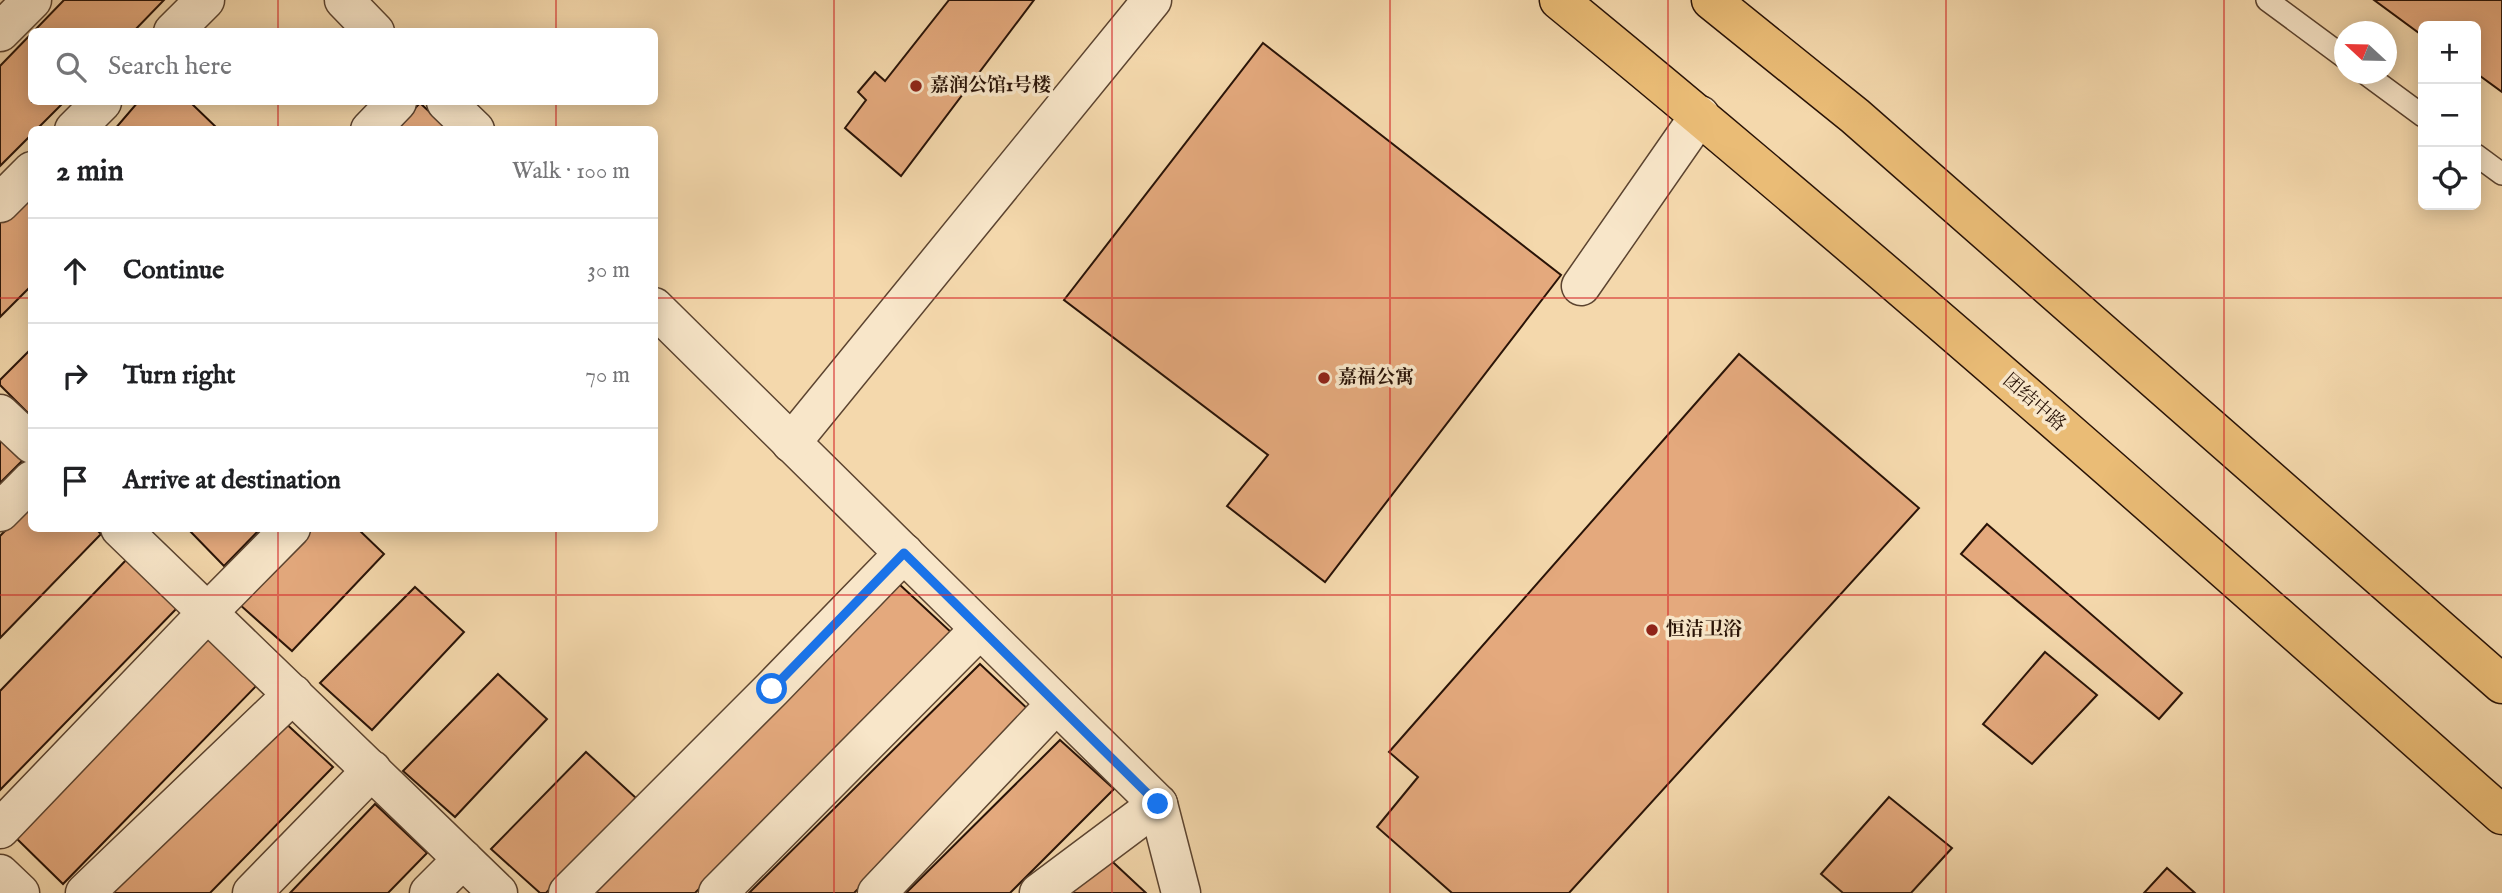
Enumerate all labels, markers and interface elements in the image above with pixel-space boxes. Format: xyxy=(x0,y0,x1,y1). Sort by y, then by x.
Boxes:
north arrow xyxy=(2334,21,2397,84)
map controls xyxy=(2418,21,2481,210)
button: + xyxy=(2418,21,2481,84)
search box xyxy=(28,28,658,105)
icon: search xyxy=(52,48,90,86)
text: Search here xyxy=(108,50,232,83)
place label: 嘉润公馆1号楼 xyxy=(930,74,1051,98)
marker: 嘉润公馆1号楼 xyxy=(908,78,924,94)
button: − xyxy=(2418,84,2481,147)
button: locate xyxy=(2418,147,2481,210)
text: 2 min xyxy=(56,153,124,191)
text: Walk · 100 m xyxy=(512,157,630,186)
icon: ahead xyxy=(56,252,94,290)
text: Continue xyxy=(123,254,224,287)
text: 30 m xyxy=(587,256,630,285)
icon: right xyxy=(56,357,94,395)
text: Turn right xyxy=(123,359,236,392)
text: 70 m xyxy=(585,361,630,390)
place label: 嘉福公寓 xyxy=(1338,366,1414,390)
street label: 团结中路 xyxy=(1997,369,2071,437)
marker: 嘉福公寓 xyxy=(1316,370,1332,386)
icon: arrive xyxy=(56,462,94,500)
text: Arrive at destination xyxy=(123,464,341,497)
place label: 恒洁卫浴 xyxy=(1666,618,1742,642)
marker: 恒洁卫浴 xyxy=(1644,622,1660,638)
route start xyxy=(756,673,787,704)
route end xyxy=(1142,788,1173,819)

